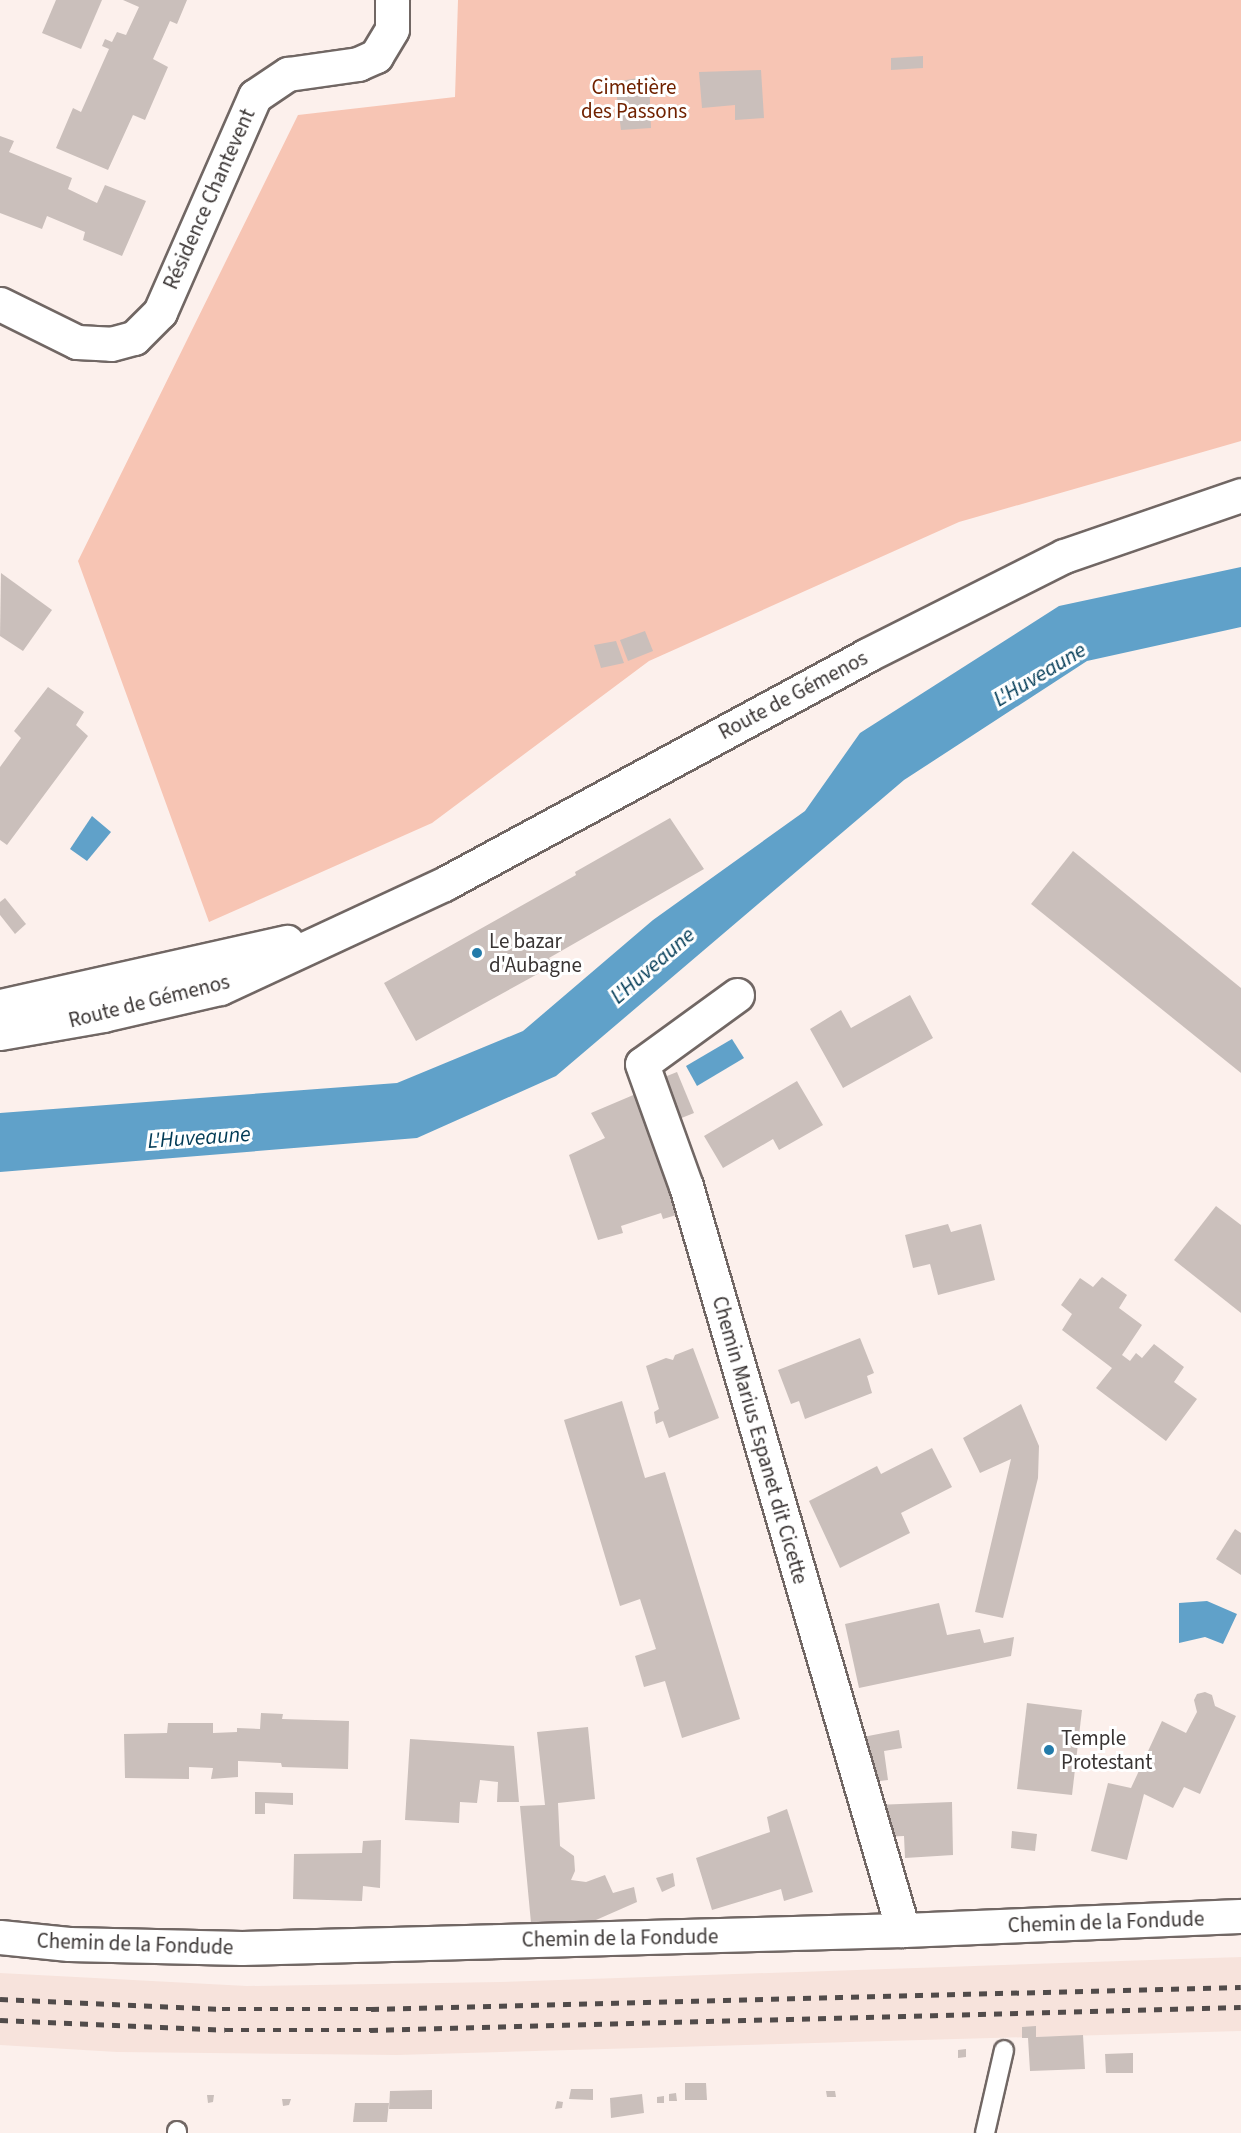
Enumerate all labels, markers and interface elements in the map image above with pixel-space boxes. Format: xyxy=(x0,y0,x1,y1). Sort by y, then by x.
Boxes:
park label: Cimetière des Passons xyxy=(581,74,687,124)
street label: Résidence Chantevent xyxy=(158,105,260,293)
water label: L'Huveaune xyxy=(989,637,1091,713)
street label: Route de Gémenos xyxy=(714,645,872,745)
water label: L'Huveaune xyxy=(605,922,701,1010)
place label: Le bazar d'Aubagne xyxy=(489,928,582,978)
marker: Le bazar d'Aubagne xyxy=(470,946,484,960)
street label: Route de Gémenos xyxy=(66,969,232,1033)
water label: L'Huveaune xyxy=(147,1121,251,1155)
street label: Chemin Marius Espanet dit Cicette xyxy=(707,1293,813,1587)
place label: Temple Protestant xyxy=(1061,1725,1152,1775)
marker: Temple Protestant xyxy=(1042,1743,1056,1757)
street label: Chemin de la Fondude xyxy=(1007,1906,1205,1938)
street label: Chemin de la Fondude xyxy=(521,1924,719,1952)
street label: Chemin de la Fondude xyxy=(36,1928,234,1960)

